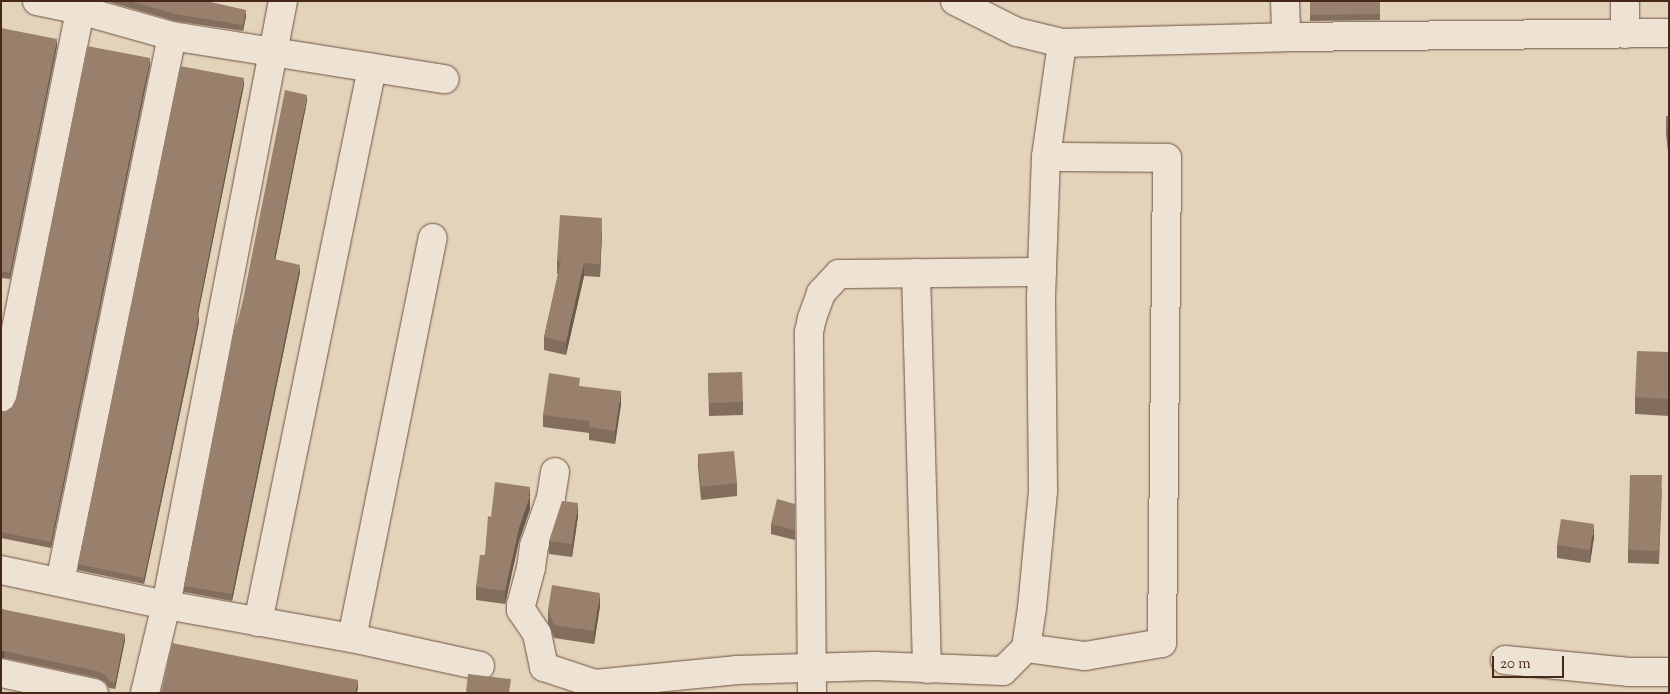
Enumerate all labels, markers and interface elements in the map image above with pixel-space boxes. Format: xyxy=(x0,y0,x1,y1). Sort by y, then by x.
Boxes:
scale bar xyxy=(1495,646,1568,678)
text: 20 m xyxy=(1500,654,1531,675)

